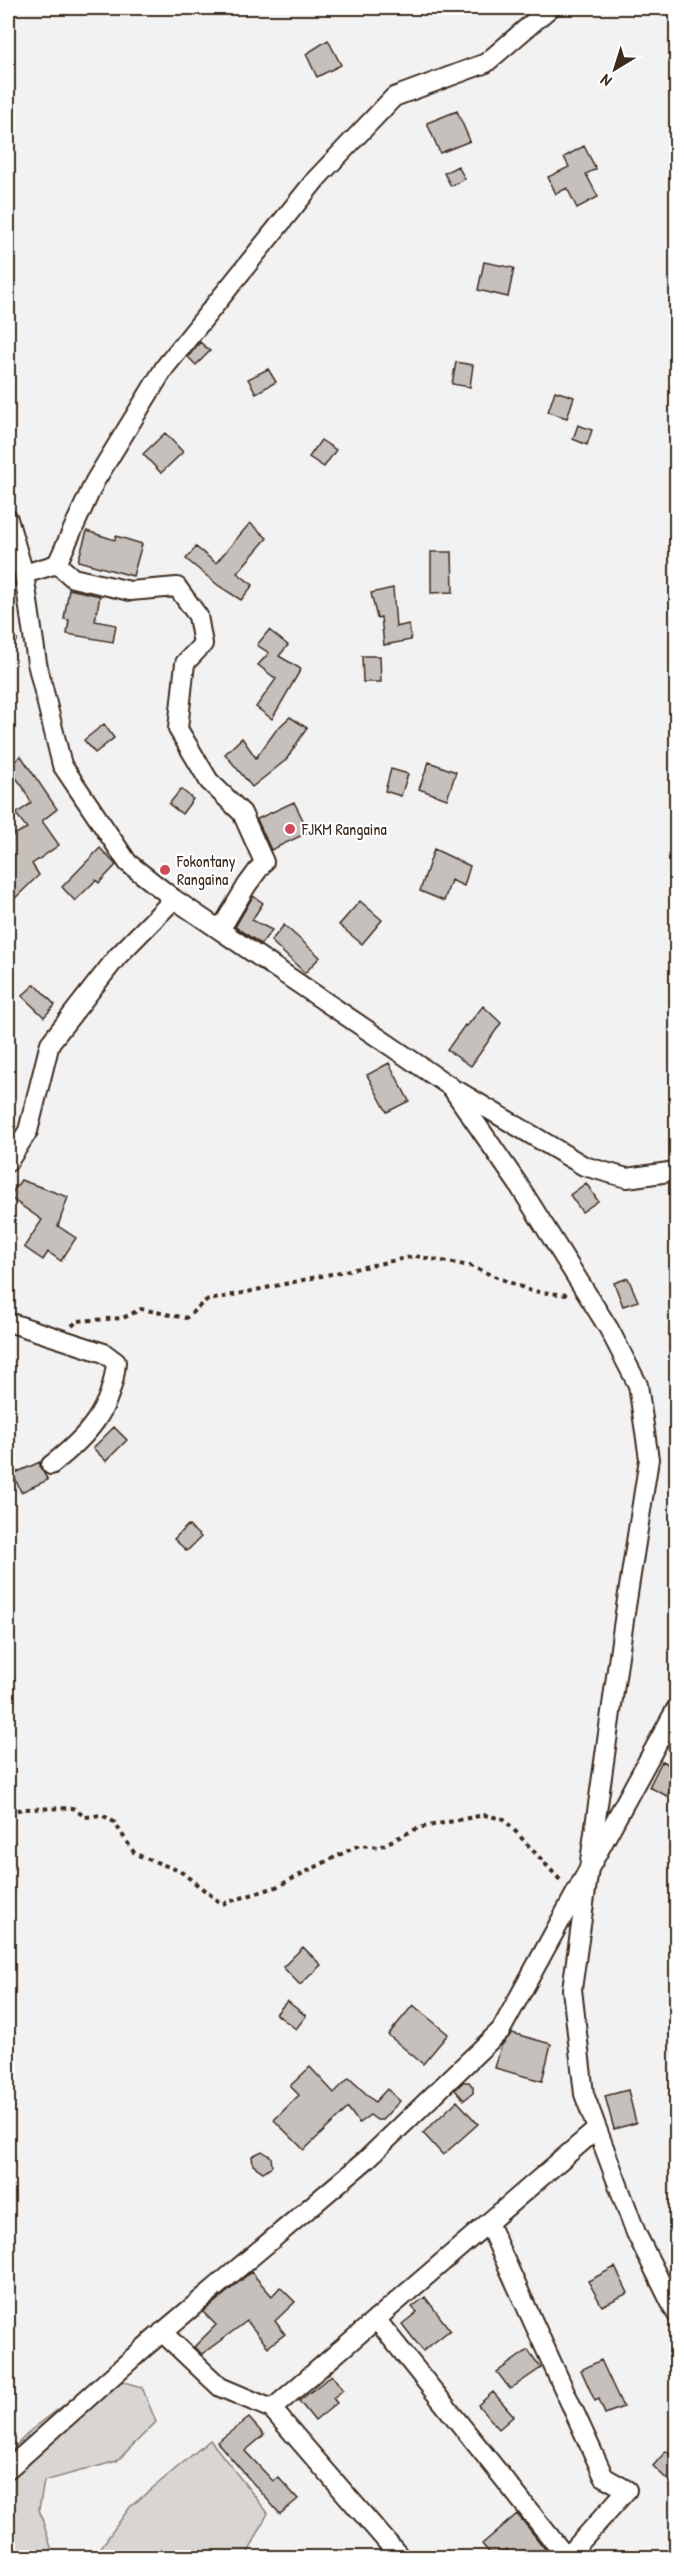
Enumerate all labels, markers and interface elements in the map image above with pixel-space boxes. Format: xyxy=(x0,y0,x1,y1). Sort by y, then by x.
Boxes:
north arrow xyxy=(585,39,645,99)
text: N xyxy=(595,69,616,92)
place label: FJKM Rangaina xyxy=(301,818,387,840)
marker: FJKM Rangaina xyxy=(283,822,297,836)
place label: Fokontany Rangaina xyxy=(176,850,236,890)
marker: Fokontany Rangaina xyxy=(158,863,172,877)

